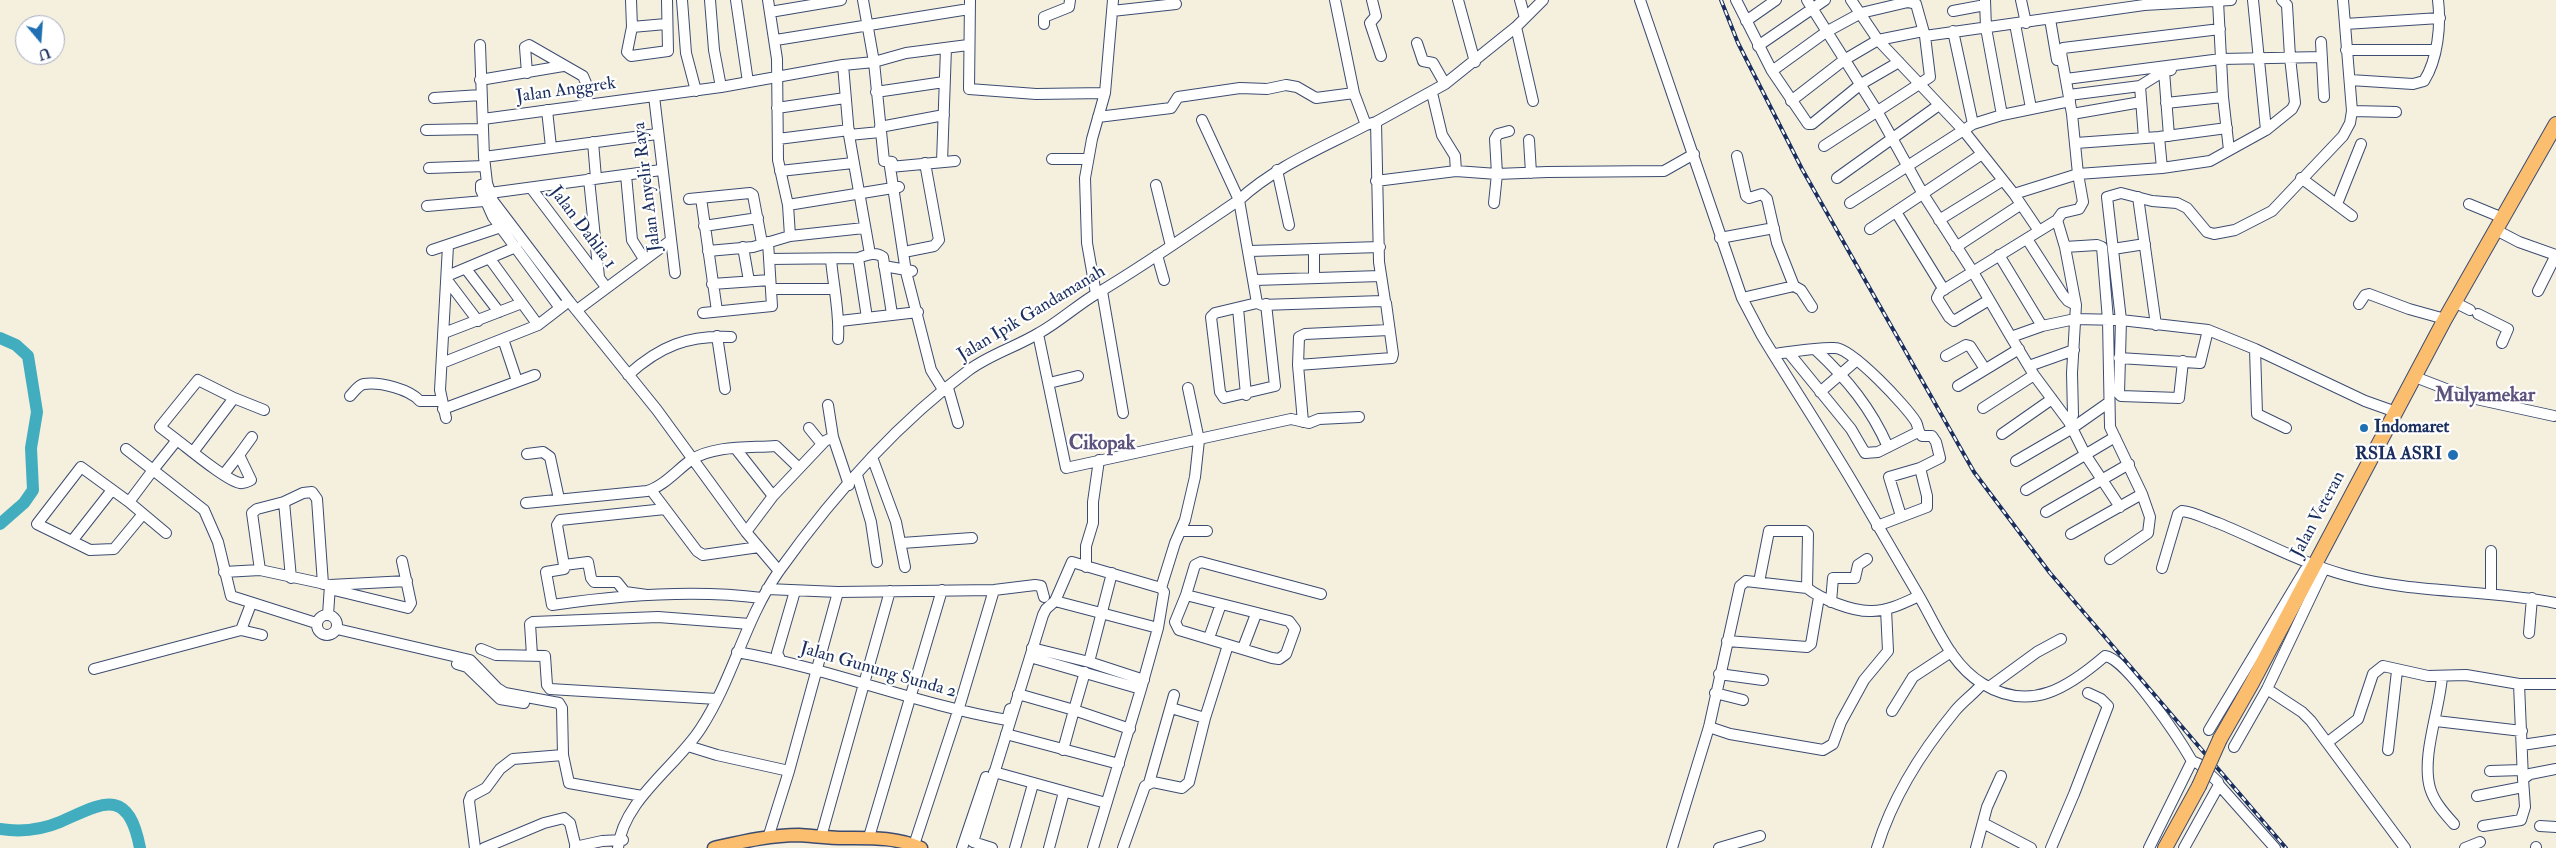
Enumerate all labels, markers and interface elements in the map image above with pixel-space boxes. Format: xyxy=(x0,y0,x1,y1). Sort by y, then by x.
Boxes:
north arrow xyxy=(15,15,65,65)
text: U xyxy=(36,44,53,64)
street label: Jalan Anggrek xyxy=(515,73,617,109)
street label: Jalan Anyelir Raya xyxy=(629,121,667,253)
street label: Jalan Dahlia 1 xyxy=(544,182,620,274)
street label: Jalan Ipik Gandamanah xyxy=(954,261,1110,367)
district label: Mulyamekar xyxy=(2435,385,2535,409)
place label: Indomaret xyxy=(2374,417,2449,439)
marker: Indomaret xyxy=(2358,422,2370,434)
district label: Cikopak xyxy=(1069,433,1135,457)
place label: RSIA ASRI xyxy=(2355,444,2442,466)
marker: RSIA ASRI xyxy=(2446,448,2460,462)
street label: Jalan Veteran xyxy=(2287,468,2351,562)
street label: Jalan Gunung Sunda 2 xyxy=(797,638,959,704)

